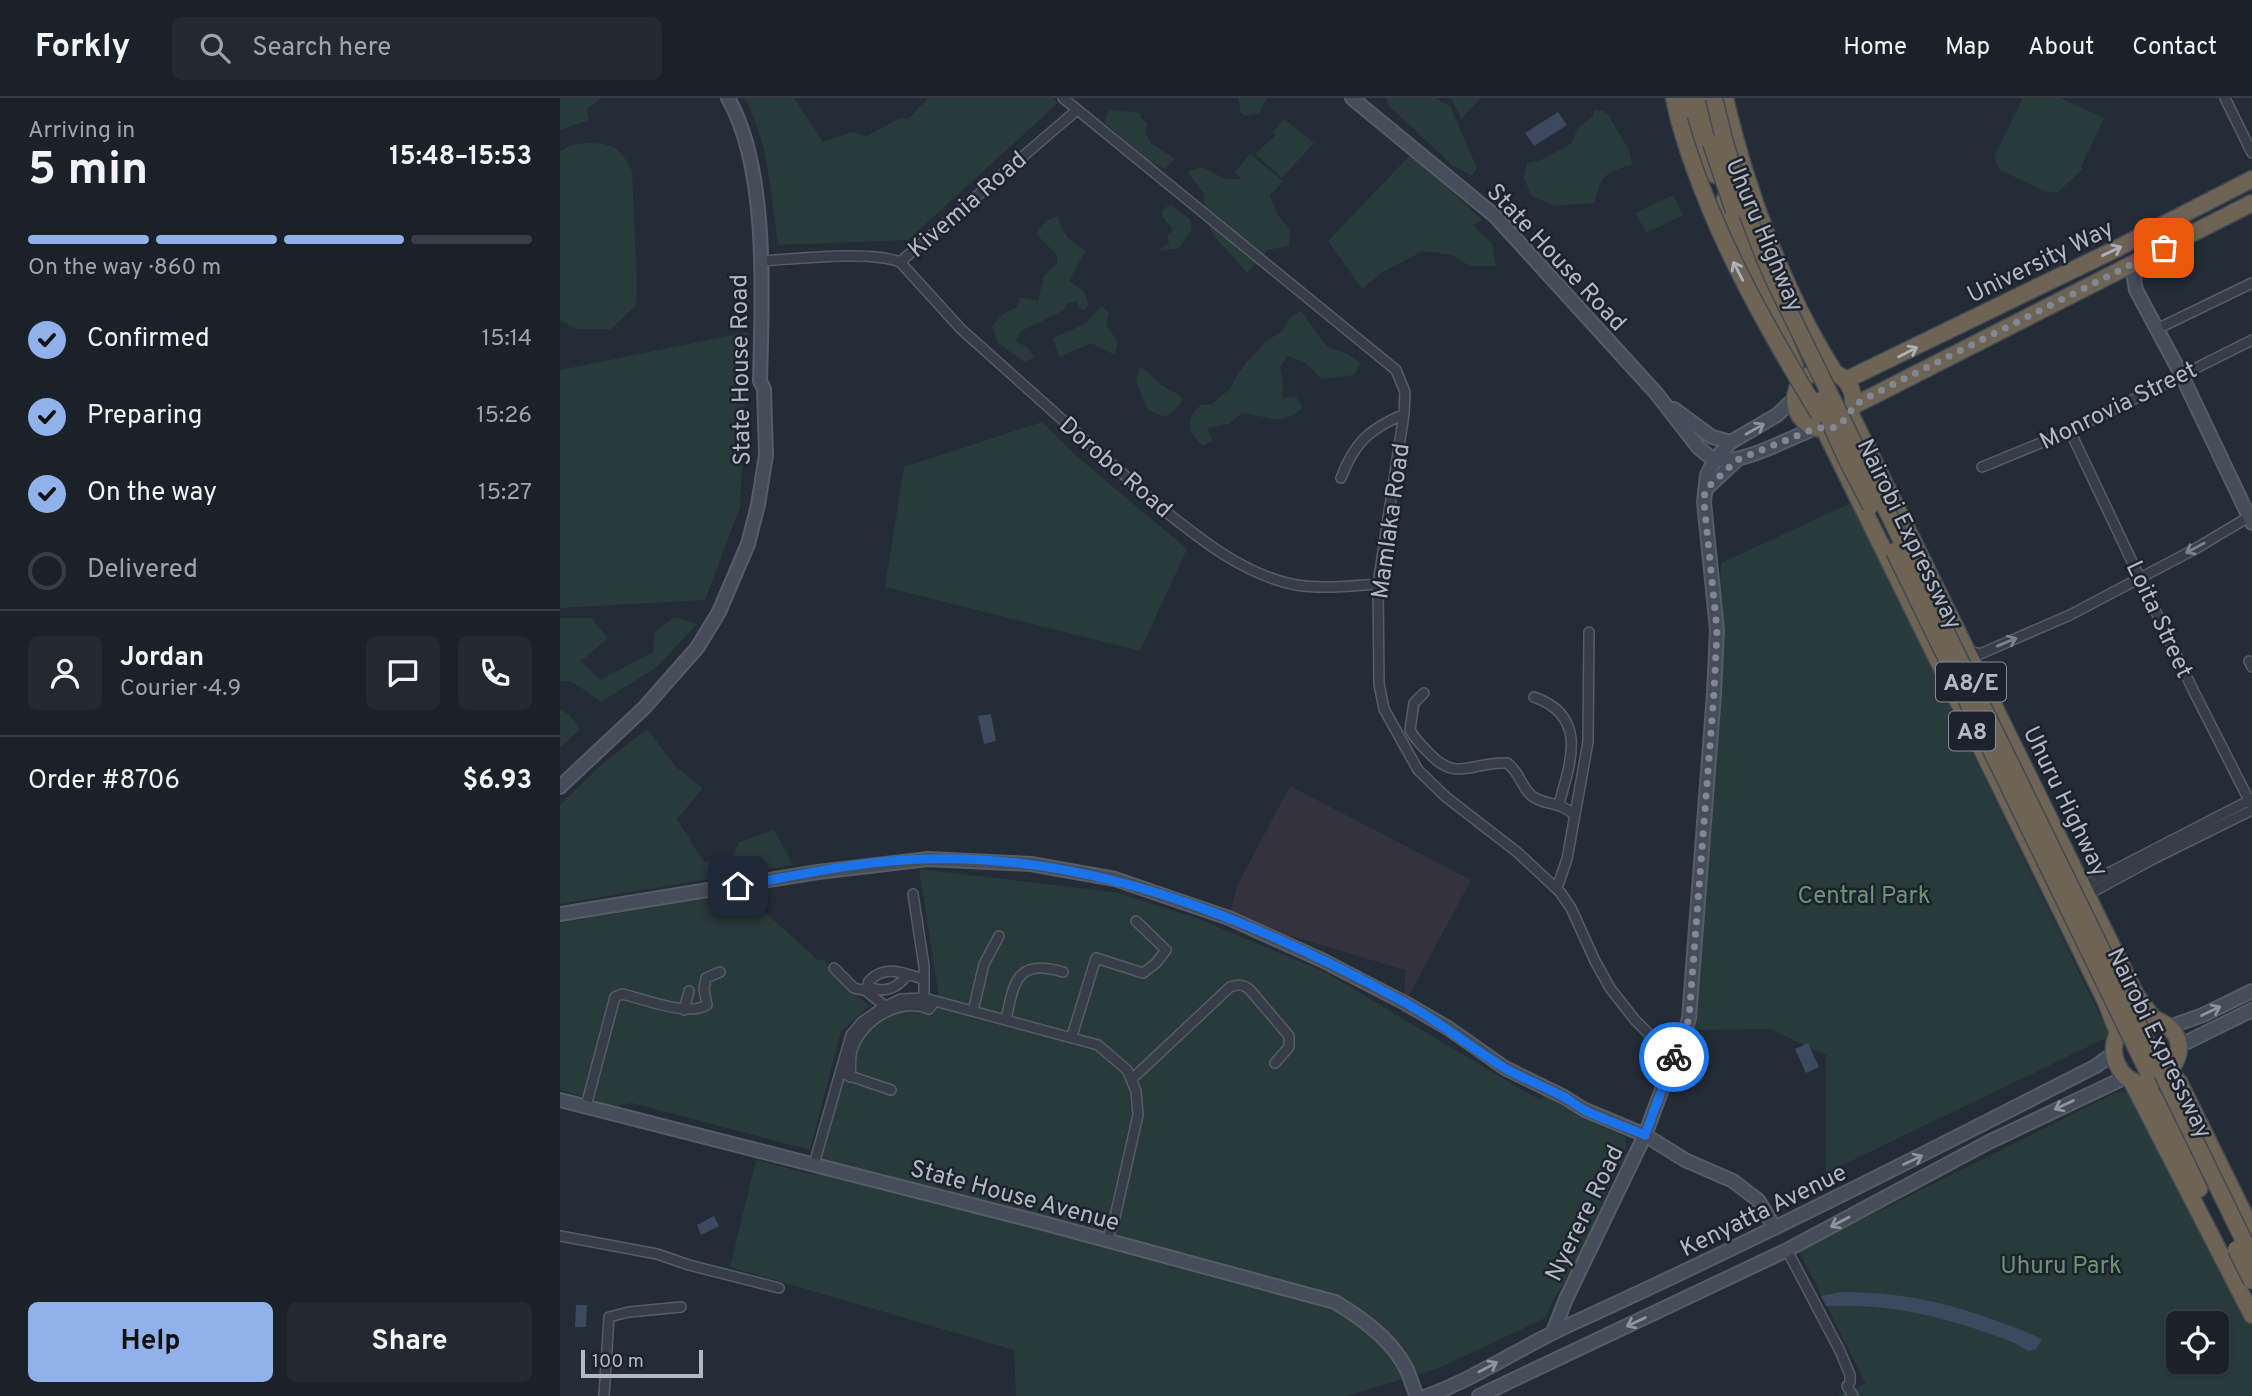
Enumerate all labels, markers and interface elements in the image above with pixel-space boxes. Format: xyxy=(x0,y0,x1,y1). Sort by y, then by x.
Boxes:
search box xyxy=(172,17,662,80)
text: Forkly xyxy=(35,27,130,69)
icon: search xyxy=(196,29,234,67)
text: Search here xyxy=(252,32,391,65)
text: Home xyxy=(1843,33,1907,63)
text: Map xyxy=(1945,33,1990,63)
text: About xyxy=(2028,33,2094,63)
text: Contact xyxy=(2132,33,2217,63)
text: Arriving in xyxy=(28,117,135,146)
text: 15:48–15:53 xyxy=(389,141,532,174)
text: 5 min xyxy=(28,142,148,201)
street label: Kivemia Road xyxy=(903,146,1034,265)
street label: Uhuru Highway xyxy=(1717,155,1809,317)
street label: State House Road xyxy=(1479,178,1632,339)
street label: University Way xyxy=(1963,214,2119,311)
pin xyxy=(2134,218,2194,278)
icon: bag xyxy=(2145,229,2183,267)
one-way arrow xyxy=(2101,244,2122,257)
text: On the way · 860 m xyxy=(28,254,221,283)
one-way arrow xyxy=(1730,262,1744,282)
street label: State House Road xyxy=(725,274,759,466)
icon: check xyxy=(28,321,66,359)
text: Confirmed xyxy=(87,323,210,356)
text: 15:14 xyxy=(482,325,532,354)
one-way arrow xyxy=(1897,344,1918,358)
street label: Monrovia Street xyxy=(2035,356,2202,458)
icon: check xyxy=(28,398,66,436)
text: Preparing xyxy=(87,400,202,433)
text: 15:26 xyxy=(476,402,532,431)
street label: Dorobo Road xyxy=(1052,411,1177,526)
one-way arrow xyxy=(1744,422,1764,436)
street label: Nairobi Expressway xyxy=(1849,435,1967,635)
street label: Mamlaka Road xyxy=(1366,442,1418,601)
icon: check xyxy=(28,475,66,513)
text: On the way xyxy=(87,477,217,510)
text: 15:27 xyxy=(478,479,532,508)
one-way arrow xyxy=(2186,541,2206,555)
text: Delivered xyxy=(87,554,198,587)
street label: Loita Street xyxy=(2118,556,2198,683)
one-way arrow xyxy=(1996,635,2017,648)
button: person xyxy=(28,636,102,710)
button: chat xyxy=(366,636,440,710)
button: phone xyxy=(458,636,532,710)
text: Jordan xyxy=(120,642,204,675)
road number: A8/E xyxy=(1936,662,2006,702)
text: Courier · 4.9 xyxy=(120,675,241,704)
road number: A8 xyxy=(1949,712,1995,750)
street label: Uhuru Highway xyxy=(2015,722,2114,882)
text: Order #8706 xyxy=(28,765,180,798)
text: $6.93 xyxy=(462,765,532,798)
pin xyxy=(708,856,768,916)
icon: home xyxy=(719,867,757,905)
park label: Central Park xyxy=(1797,882,1931,912)
street label: Nairobi Expressway xyxy=(2099,944,2217,1144)
one-way arrow xyxy=(2200,1003,2221,1017)
courier xyxy=(1639,1022,1709,1092)
icon: bike xyxy=(1655,1038,1693,1076)
one-way arrow xyxy=(2054,1099,2075,1113)
street label: Nyerere Road xyxy=(1540,1141,1632,1287)
one-way arrow xyxy=(1902,1152,1923,1166)
street label: State House Avenue xyxy=(907,1155,1122,1239)
street label: Kenyatta Avenue xyxy=(1676,1159,1852,1265)
one-way arrow xyxy=(1830,1215,1851,1229)
park label: Uhuru Park xyxy=(2000,1252,2122,1282)
button: Help xyxy=(28,1302,273,1382)
button: Share xyxy=(287,1302,532,1382)
map controls xyxy=(2166,1311,2229,1374)
button: locate xyxy=(2166,1311,2229,1374)
one-way arrow xyxy=(1626,1316,1647,1329)
scale bar xyxy=(581,1347,704,1379)
text: 100 m xyxy=(592,1350,644,1374)
one-way arrow xyxy=(1478,1359,1498,1373)

